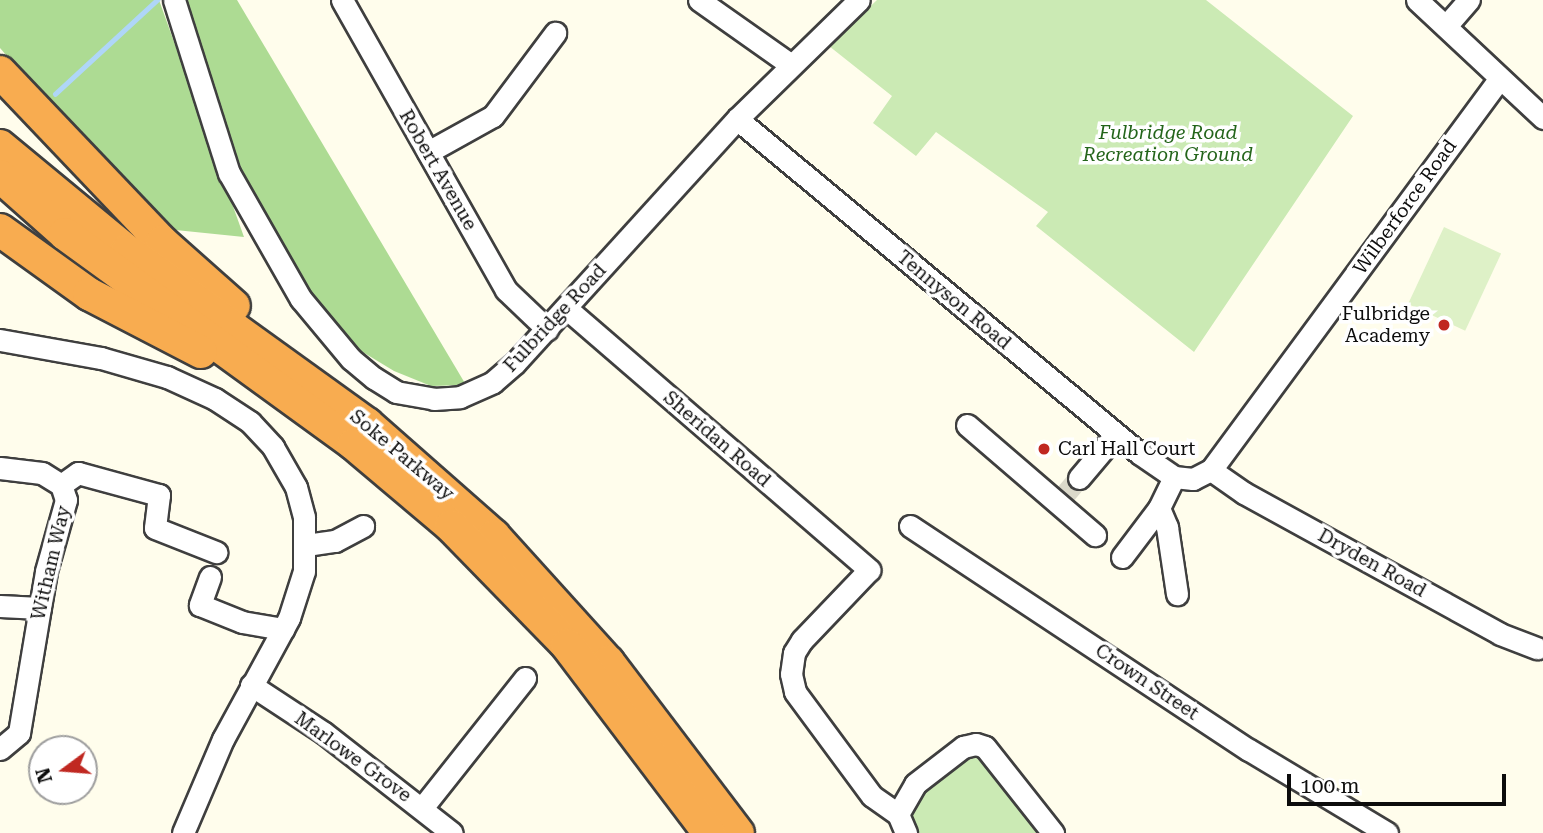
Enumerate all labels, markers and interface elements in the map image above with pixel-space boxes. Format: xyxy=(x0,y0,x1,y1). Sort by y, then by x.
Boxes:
street label: Robert Avenue xyxy=(394,106,482,234)
park label: Fulbridge Road Recreation Ground xyxy=(1083,122,1253,166)
street label: Wilberforce Road xyxy=(1349,135,1461,279)
street label: Tennyson Road xyxy=(892,246,1016,354)
street label: Fulbridge Road xyxy=(499,259,611,377)
place label: Fulbridge Academy xyxy=(1342,303,1430,347)
marker: Fulbridge Academy xyxy=(1436,317,1452,333)
street label: Sheridan Road xyxy=(659,386,775,492)
street label: Soke Parkway xyxy=(345,405,459,505)
place label: Carl Hall Court xyxy=(1058,438,1195,460)
marker: Carl Hall Court xyxy=(1036,441,1052,457)
street label: Witham Way xyxy=(27,504,75,622)
street label: Dryden Road xyxy=(1314,524,1430,602)
street label: Crown Street xyxy=(1091,639,1203,725)
street label: Marlowe Grove xyxy=(290,707,416,807)
north arrow xyxy=(28,735,98,805)
scale bar xyxy=(1291,760,1510,804)
text: N xyxy=(31,765,57,786)
text: 100 m xyxy=(1300,774,1360,798)

